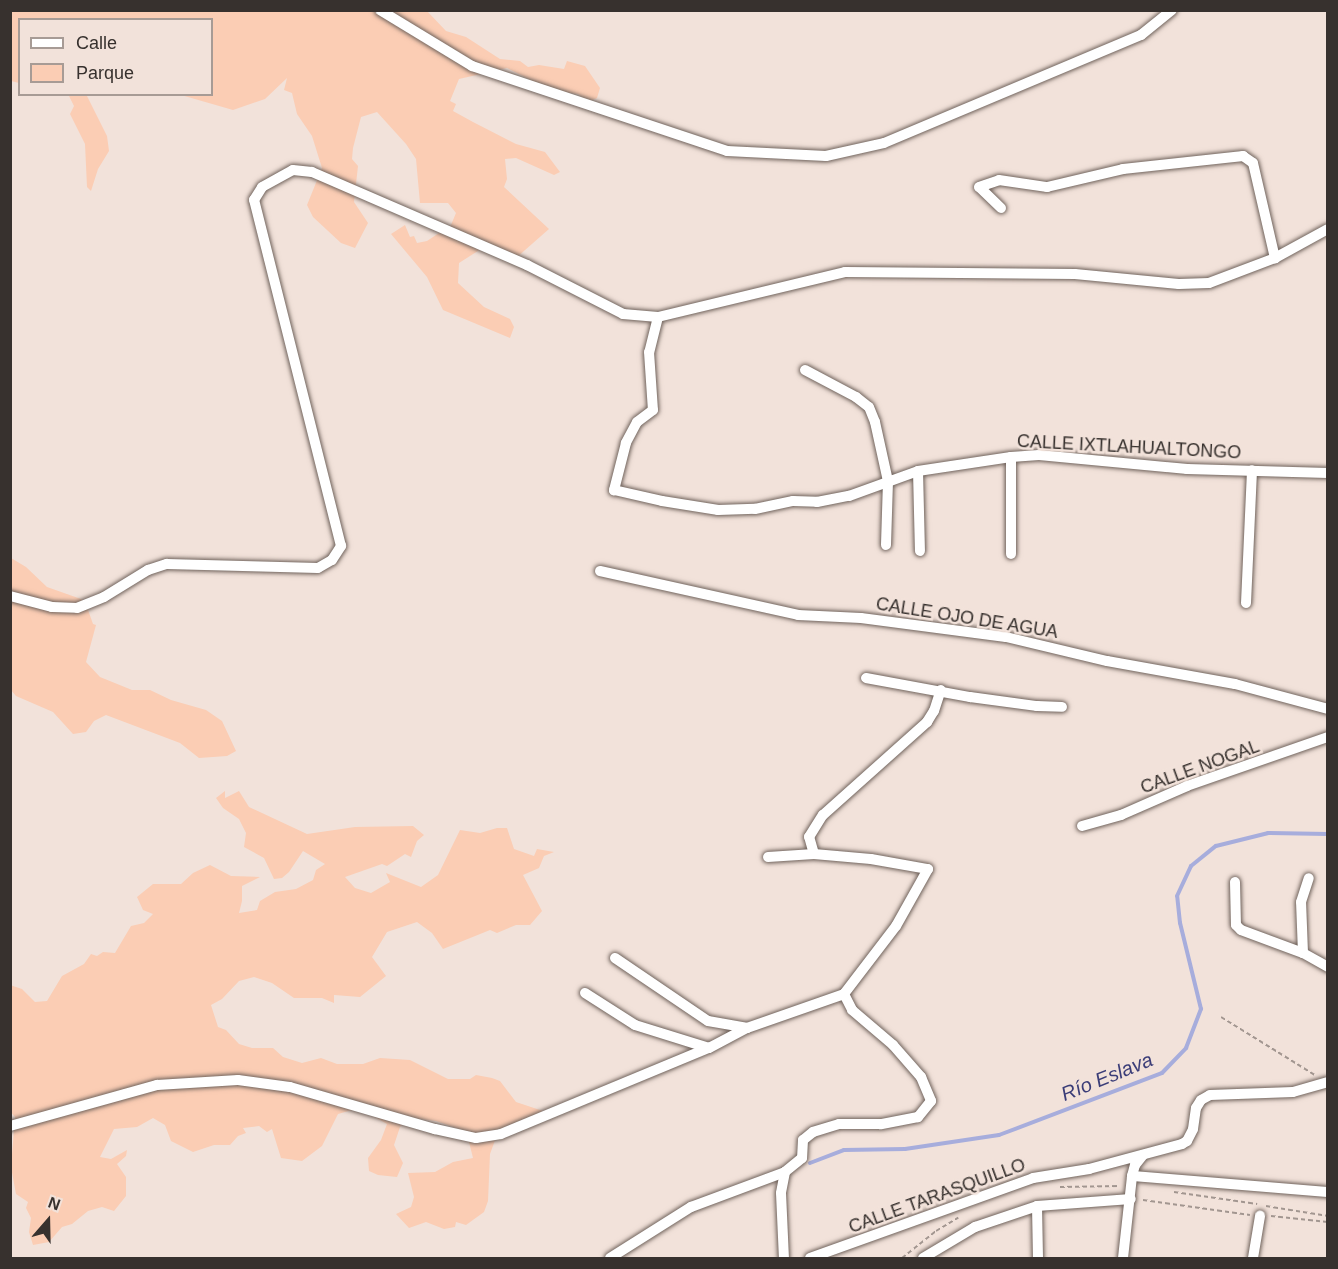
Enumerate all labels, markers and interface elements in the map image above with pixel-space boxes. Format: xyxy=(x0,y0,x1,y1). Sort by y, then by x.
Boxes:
legend xyxy=(18,18,213,96)
text: Calle xyxy=(76,33,117,53)
text: Parque xyxy=(76,63,134,83)
street label: CALLE IXTLAHUALTONGO xyxy=(1016,430,1242,464)
street label: CALLE OJO DE AGUA xyxy=(874,593,1060,643)
street label: CALLE NOGAL xyxy=(1138,735,1262,799)
water label: Río Eslava xyxy=(1058,1048,1156,1106)
street label: CALLE TARASQUILLO xyxy=(846,1154,1028,1238)
north arrow xyxy=(18,1191,78,1251)
text: N xyxy=(46,1194,63,1214)

